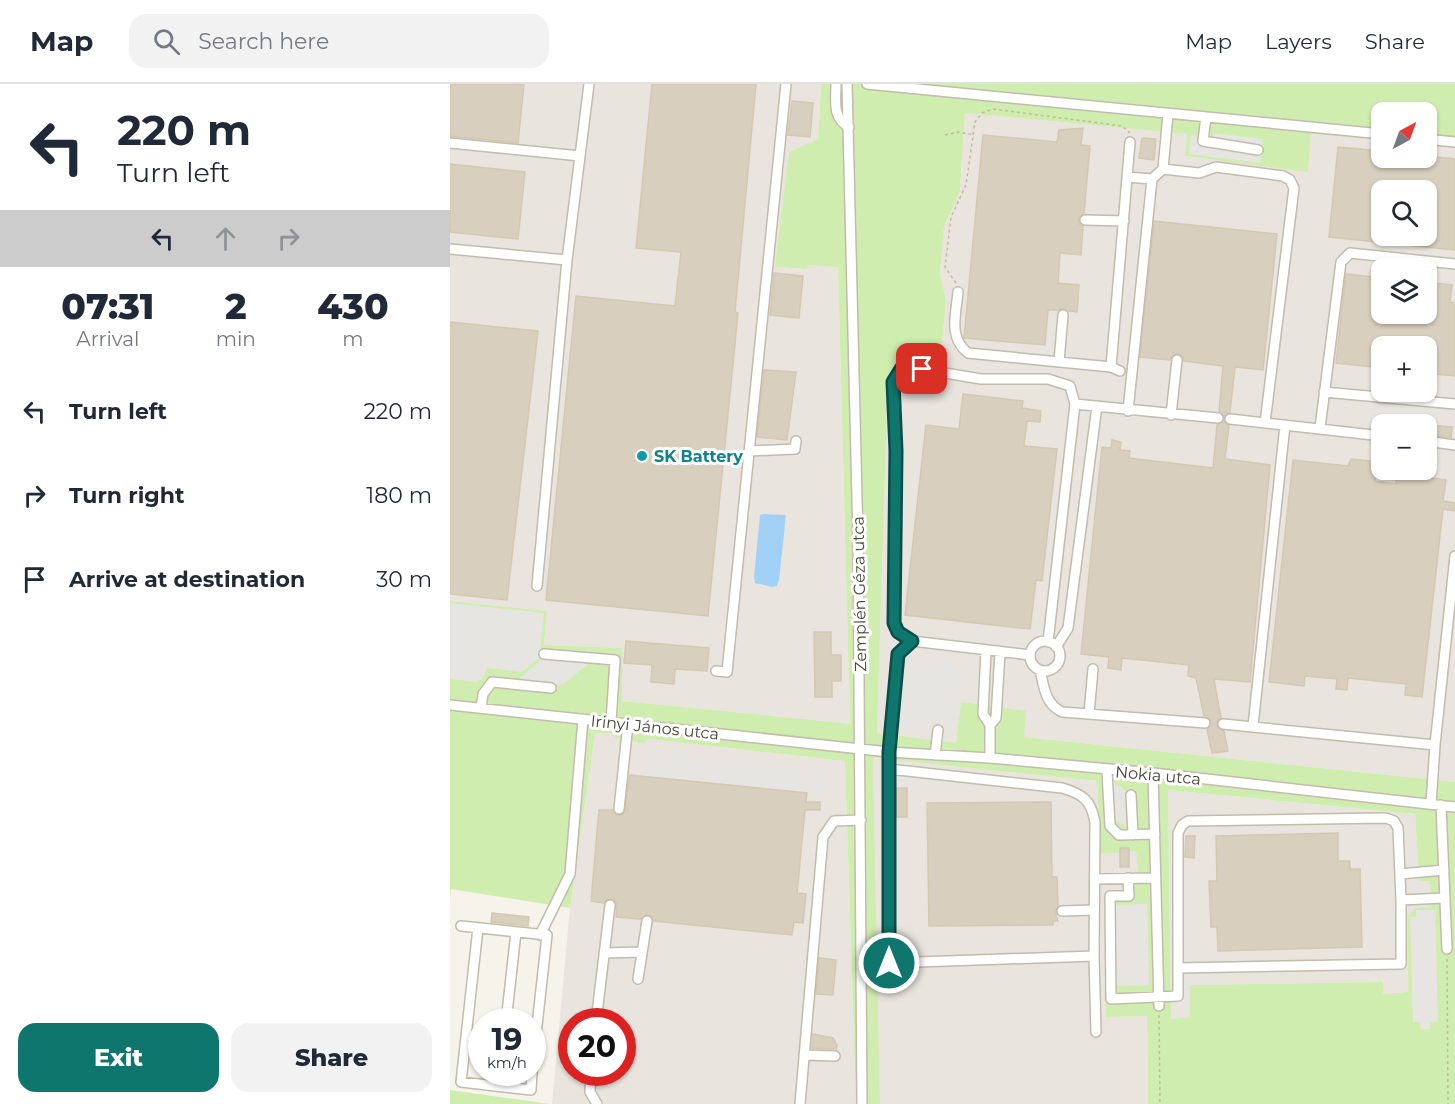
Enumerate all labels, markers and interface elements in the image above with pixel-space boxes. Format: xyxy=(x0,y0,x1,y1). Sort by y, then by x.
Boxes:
search box xyxy=(129,14,549,68)
text: Map xyxy=(30,24,93,58)
icon: search xyxy=(150,25,183,58)
text: Search here xyxy=(198,28,329,55)
text: Map xyxy=(1185,29,1232,54)
text: Layers xyxy=(1265,29,1332,54)
text: Share xyxy=(1365,29,1425,54)
north arrow xyxy=(1371,102,1437,168)
map controls xyxy=(1371,102,1437,480)
text: 220 m xyxy=(117,104,251,156)
icon: left xyxy=(18,108,96,186)
text: Turn left xyxy=(117,156,230,189)
button: search xyxy=(1371,180,1437,246)
icon: left xyxy=(146,222,179,255)
icon: ahead xyxy=(209,222,242,255)
icon: right xyxy=(272,222,305,255)
button: layers xyxy=(1371,258,1437,324)
text: 07:31 xyxy=(61,284,154,328)
text: 2 xyxy=(225,284,247,328)
text: 430 xyxy=(317,284,389,328)
text: Arrival xyxy=(76,327,139,351)
text: min xyxy=(216,327,256,351)
text: m xyxy=(342,327,364,351)
button: + xyxy=(1371,336,1437,402)
pin xyxy=(896,343,947,394)
icon: arrive xyxy=(905,352,938,385)
icon: left xyxy=(18,395,51,428)
text: Turn left xyxy=(69,398,167,425)
text: 220 m xyxy=(363,398,432,425)
button: − xyxy=(1371,414,1437,480)
place label: SK Battery xyxy=(654,447,743,466)
marker: SK Battery xyxy=(635,449,649,463)
icon: right xyxy=(18,479,51,512)
text: Turn right xyxy=(69,482,184,509)
text: 180 m xyxy=(366,482,432,509)
street label: Zemplén Géza utca xyxy=(849,516,870,672)
icon: arrive xyxy=(18,563,51,596)
text: Arrive at destination xyxy=(69,566,305,593)
text: 30 m xyxy=(376,566,432,593)
street label: Irinyi János utca xyxy=(590,711,720,744)
street label: Nokia utca xyxy=(1114,762,1202,789)
position arrow xyxy=(857,931,921,995)
speed limit sign: 20 xyxy=(558,1008,636,1086)
text: 19 xyxy=(492,1021,522,1058)
button: Exit xyxy=(18,1023,219,1092)
button: Share xyxy=(231,1023,432,1092)
text: km/h xyxy=(487,1053,527,1072)

